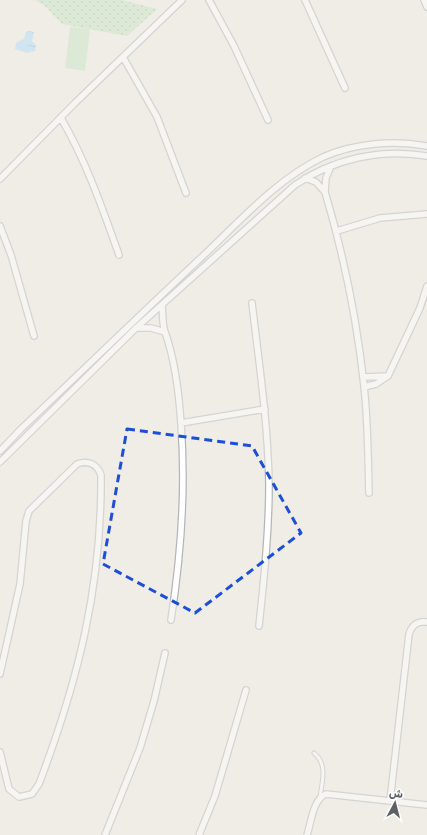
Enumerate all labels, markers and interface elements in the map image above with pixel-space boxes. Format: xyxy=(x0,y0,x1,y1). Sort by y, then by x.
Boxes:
north arrow xyxy=(375,783,415,823)
text: ش xyxy=(388,786,404,801)

